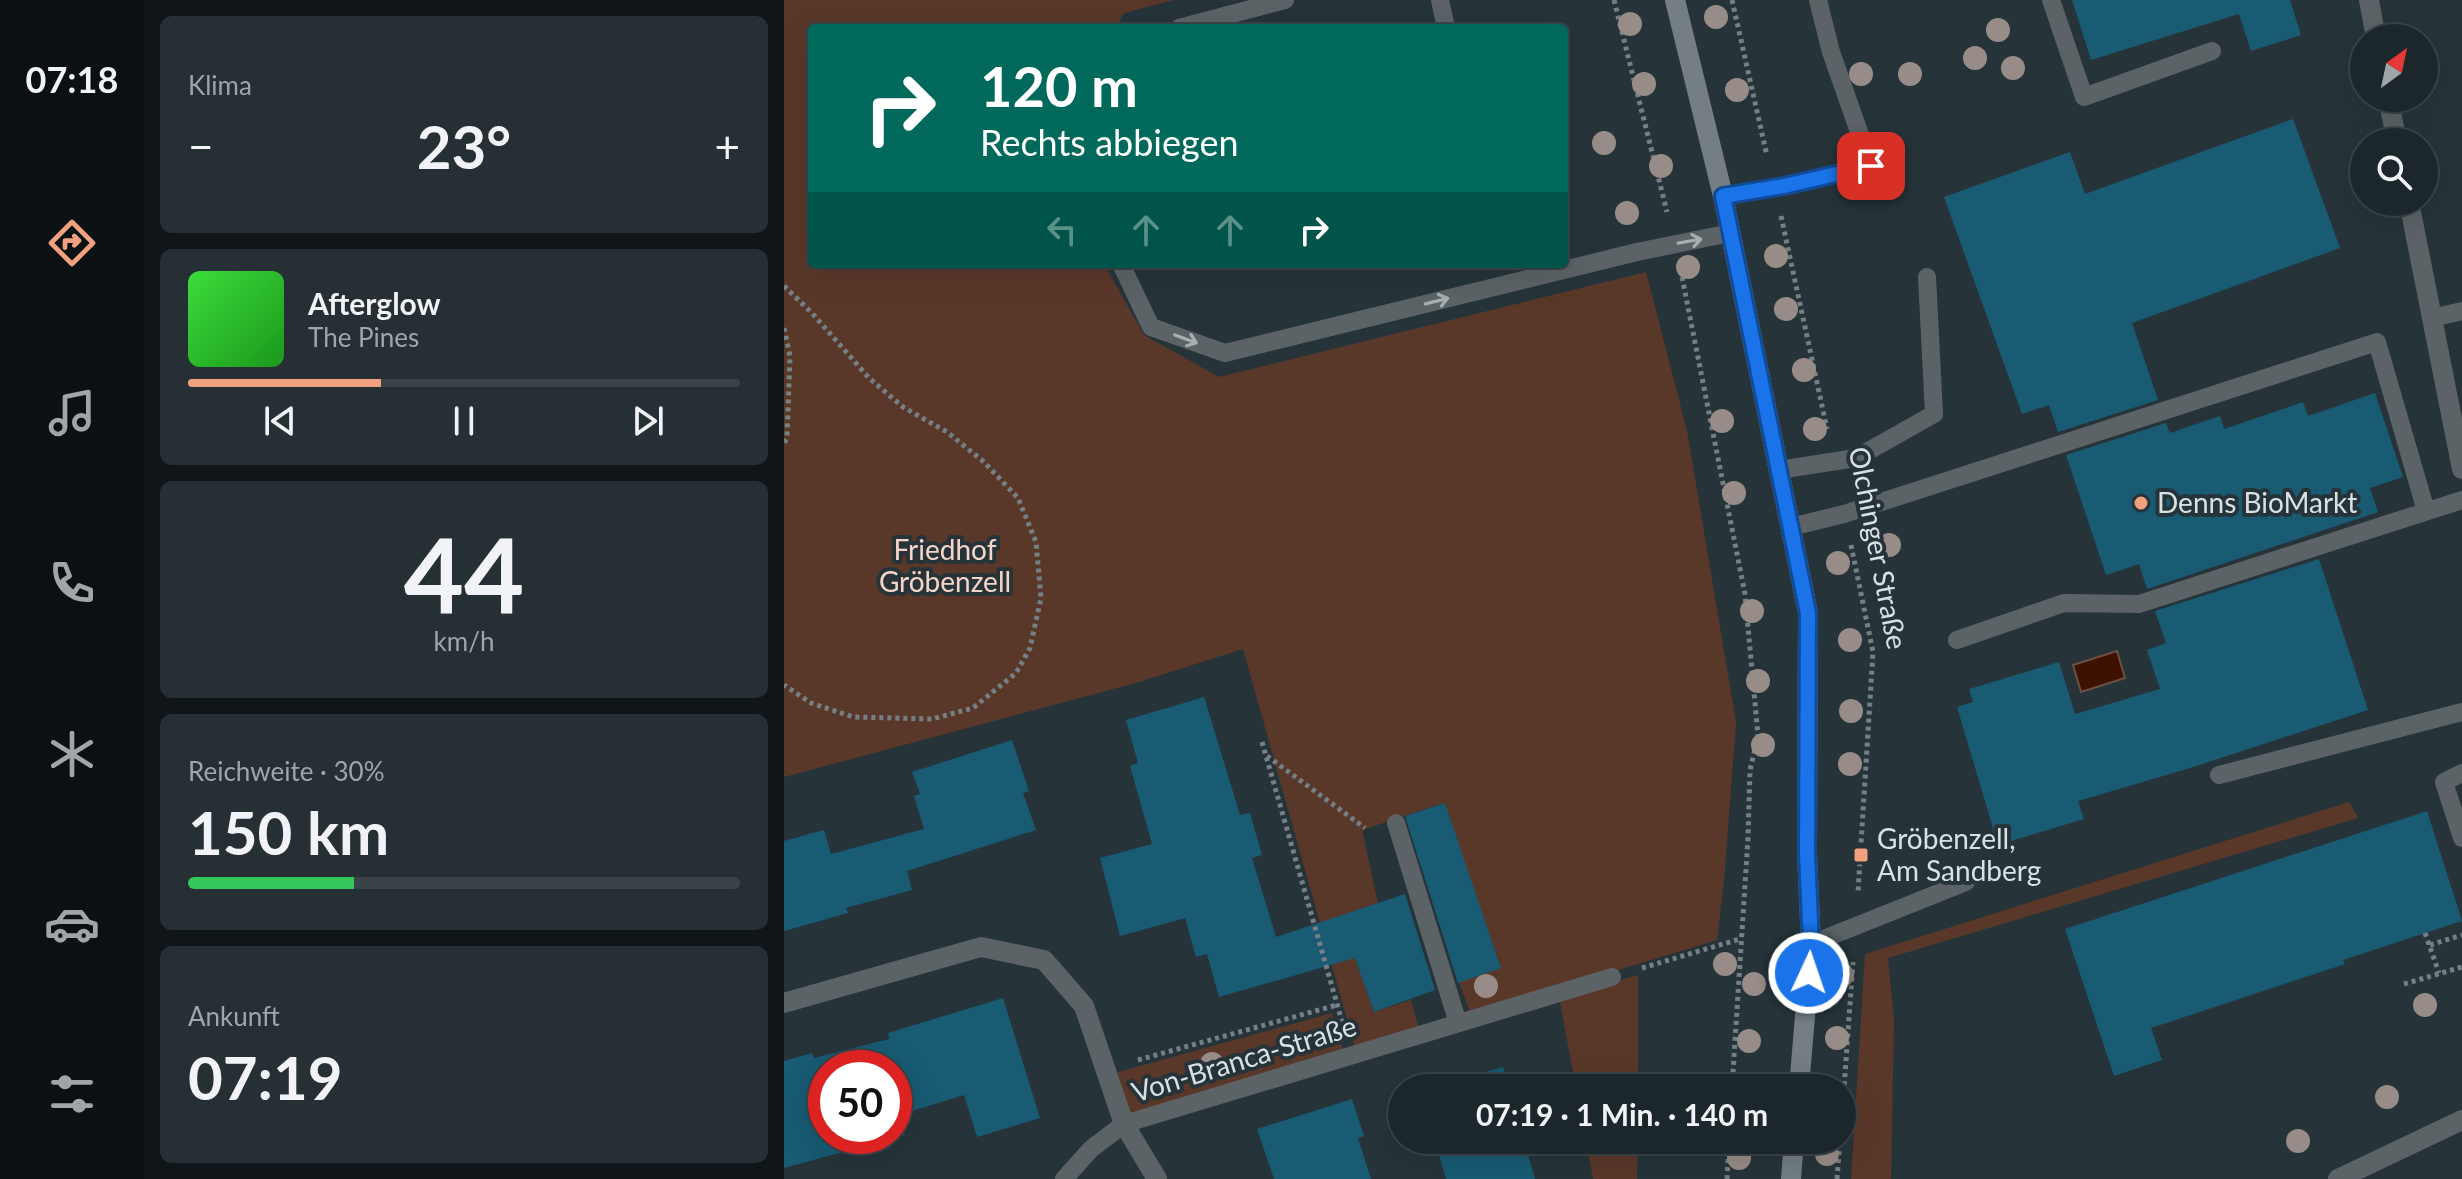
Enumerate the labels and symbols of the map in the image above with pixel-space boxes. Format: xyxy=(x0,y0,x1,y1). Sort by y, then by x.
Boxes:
north arrow xyxy=(2350,24,2438,112)
pin xyxy=(1837,132,1905,200)
one-way arrow xyxy=(1676,232,1702,247)
one-way arrow xyxy=(1423,293,1449,308)
one-way arrow xyxy=(1173,333,1197,347)
street label: Olchinger Straße xyxy=(1843,444,1915,652)
place label: Denns BioMarkt xyxy=(2157,485,2357,519)
marker: Denns BioMarkt xyxy=(2132,494,2150,512)
park label: Friedhof Gröbenzell xyxy=(879,532,1011,598)
place label: Gröbenzell, Am Sandberg xyxy=(1877,821,2041,887)
marker: Gröbenzell, Am Sandberg xyxy=(1852,846,1870,864)
position arrow xyxy=(1767,931,1851,1015)
street label: Von-Branca-Straße xyxy=(1127,1008,1360,1108)
speed limit sign: 50 xyxy=(808,1050,912,1154)

